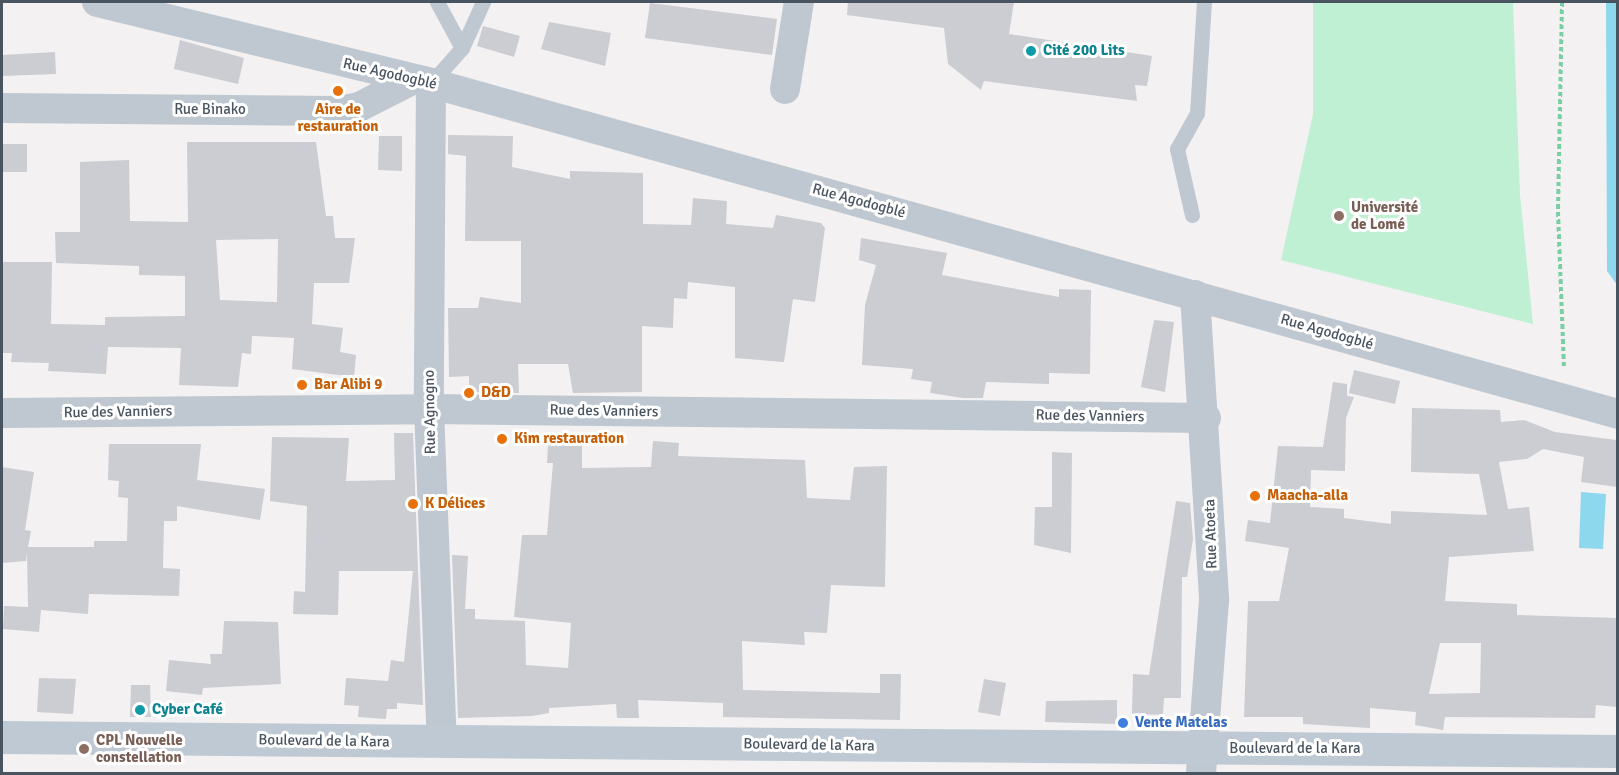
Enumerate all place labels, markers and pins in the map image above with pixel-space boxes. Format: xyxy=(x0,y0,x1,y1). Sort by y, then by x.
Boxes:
place label: Cité 200 Lits xyxy=(1043,42,1125,60)
marker: Cité 200 Lits xyxy=(1024,44,1038,58)
marker: Aire de restauration xyxy=(331,84,345,98)
place label: Aire de restauration xyxy=(298,100,378,135)
place label: Université de Lomé xyxy=(1351,198,1418,233)
marker: Université de Lomé xyxy=(1332,209,1346,223)
place label: Bar Alibi 9 xyxy=(314,376,382,394)
marker: Bar Alibi 9 xyxy=(295,378,309,392)
place label: D&D xyxy=(481,384,511,402)
marker: D&D xyxy=(462,386,476,400)
place label: Kim restauration xyxy=(514,430,624,448)
marker: Kim restauration xyxy=(495,432,509,446)
place label: Maacha-alla xyxy=(1267,487,1348,505)
marker: Maacha-alla xyxy=(1248,489,1262,503)
place label: K Délices xyxy=(425,495,485,513)
marker: K Délices xyxy=(406,497,420,511)
place label: Cyber Café xyxy=(152,701,223,719)
marker: Cyber Café xyxy=(133,703,147,717)
place label: Vente Matelas xyxy=(1135,714,1227,732)
marker: Vente Matelas xyxy=(1116,716,1130,730)
place label: CPL Nouvelle constellation xyxy=(96,731,183,766)
marker: CPL Nouvelle constellation xyxy=(77,742,91,756)

